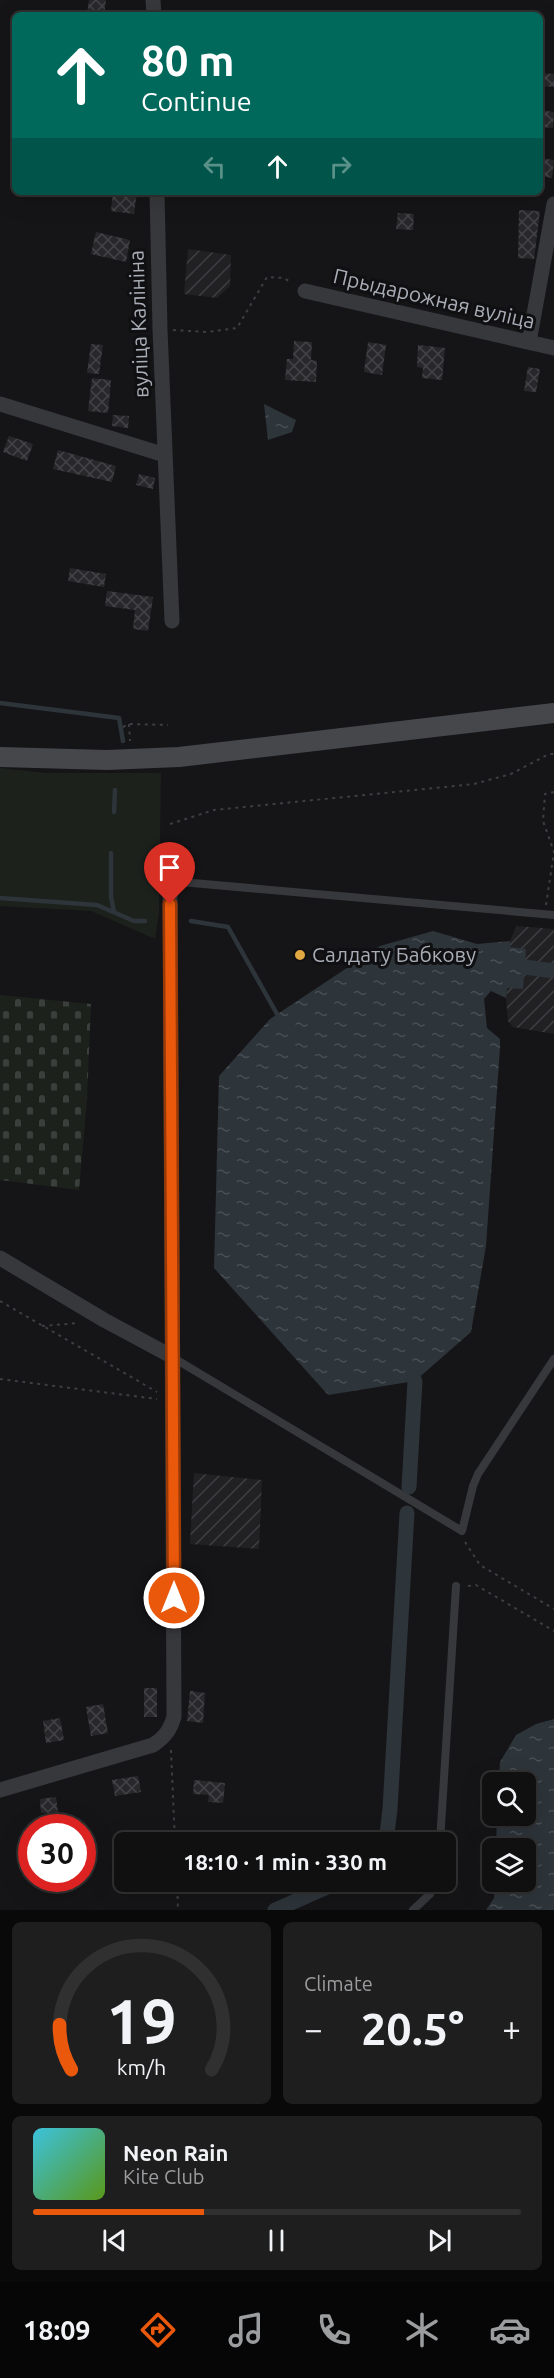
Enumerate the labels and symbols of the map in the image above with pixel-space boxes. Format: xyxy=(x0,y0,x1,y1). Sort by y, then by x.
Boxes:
street label: вуліца Калініна xyxy=(123,250,153,398)
street label: Прыдарожная вуліца xyxy=(331,263,537,333)
pin xyxy=(144,842,195,904)
place label: Салдату Бабкову xyxy=(312,942,476,966)
marker: Салдату Бабкову xyxy=(293,948,307,962)
position arrow xyxy=(142,1566,206,1630)
speed limit sign: 30 xyxy=(18,1814,96,1892)

